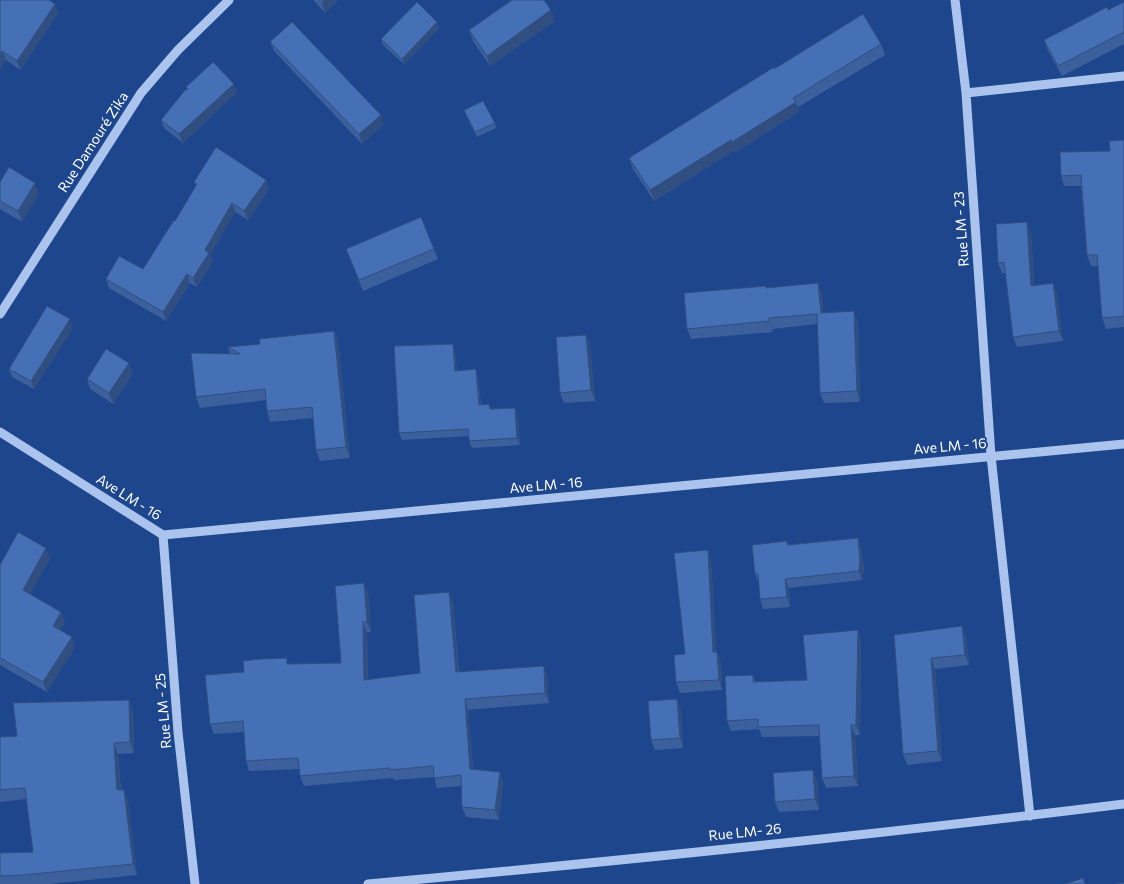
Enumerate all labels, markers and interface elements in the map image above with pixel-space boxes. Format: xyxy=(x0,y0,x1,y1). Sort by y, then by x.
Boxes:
street label: Rue Damouré Zika xyxy=(54,88,131,195)
street label: Rue LM - 23 xyxy=(949,191,972,267)
street label: Ave LM - 16 xyxy=(913,434,987,457)
street label: Ave LM - 16 xyxy=(94,470,165,523)
street label: Ave LM - 16 xyxy=(509,473,583,496)
street label: Rue LM - 25 xyxy=(151,673,174,749)
street label: Rue LM- 26 xyxy=(708,819,782,844)

